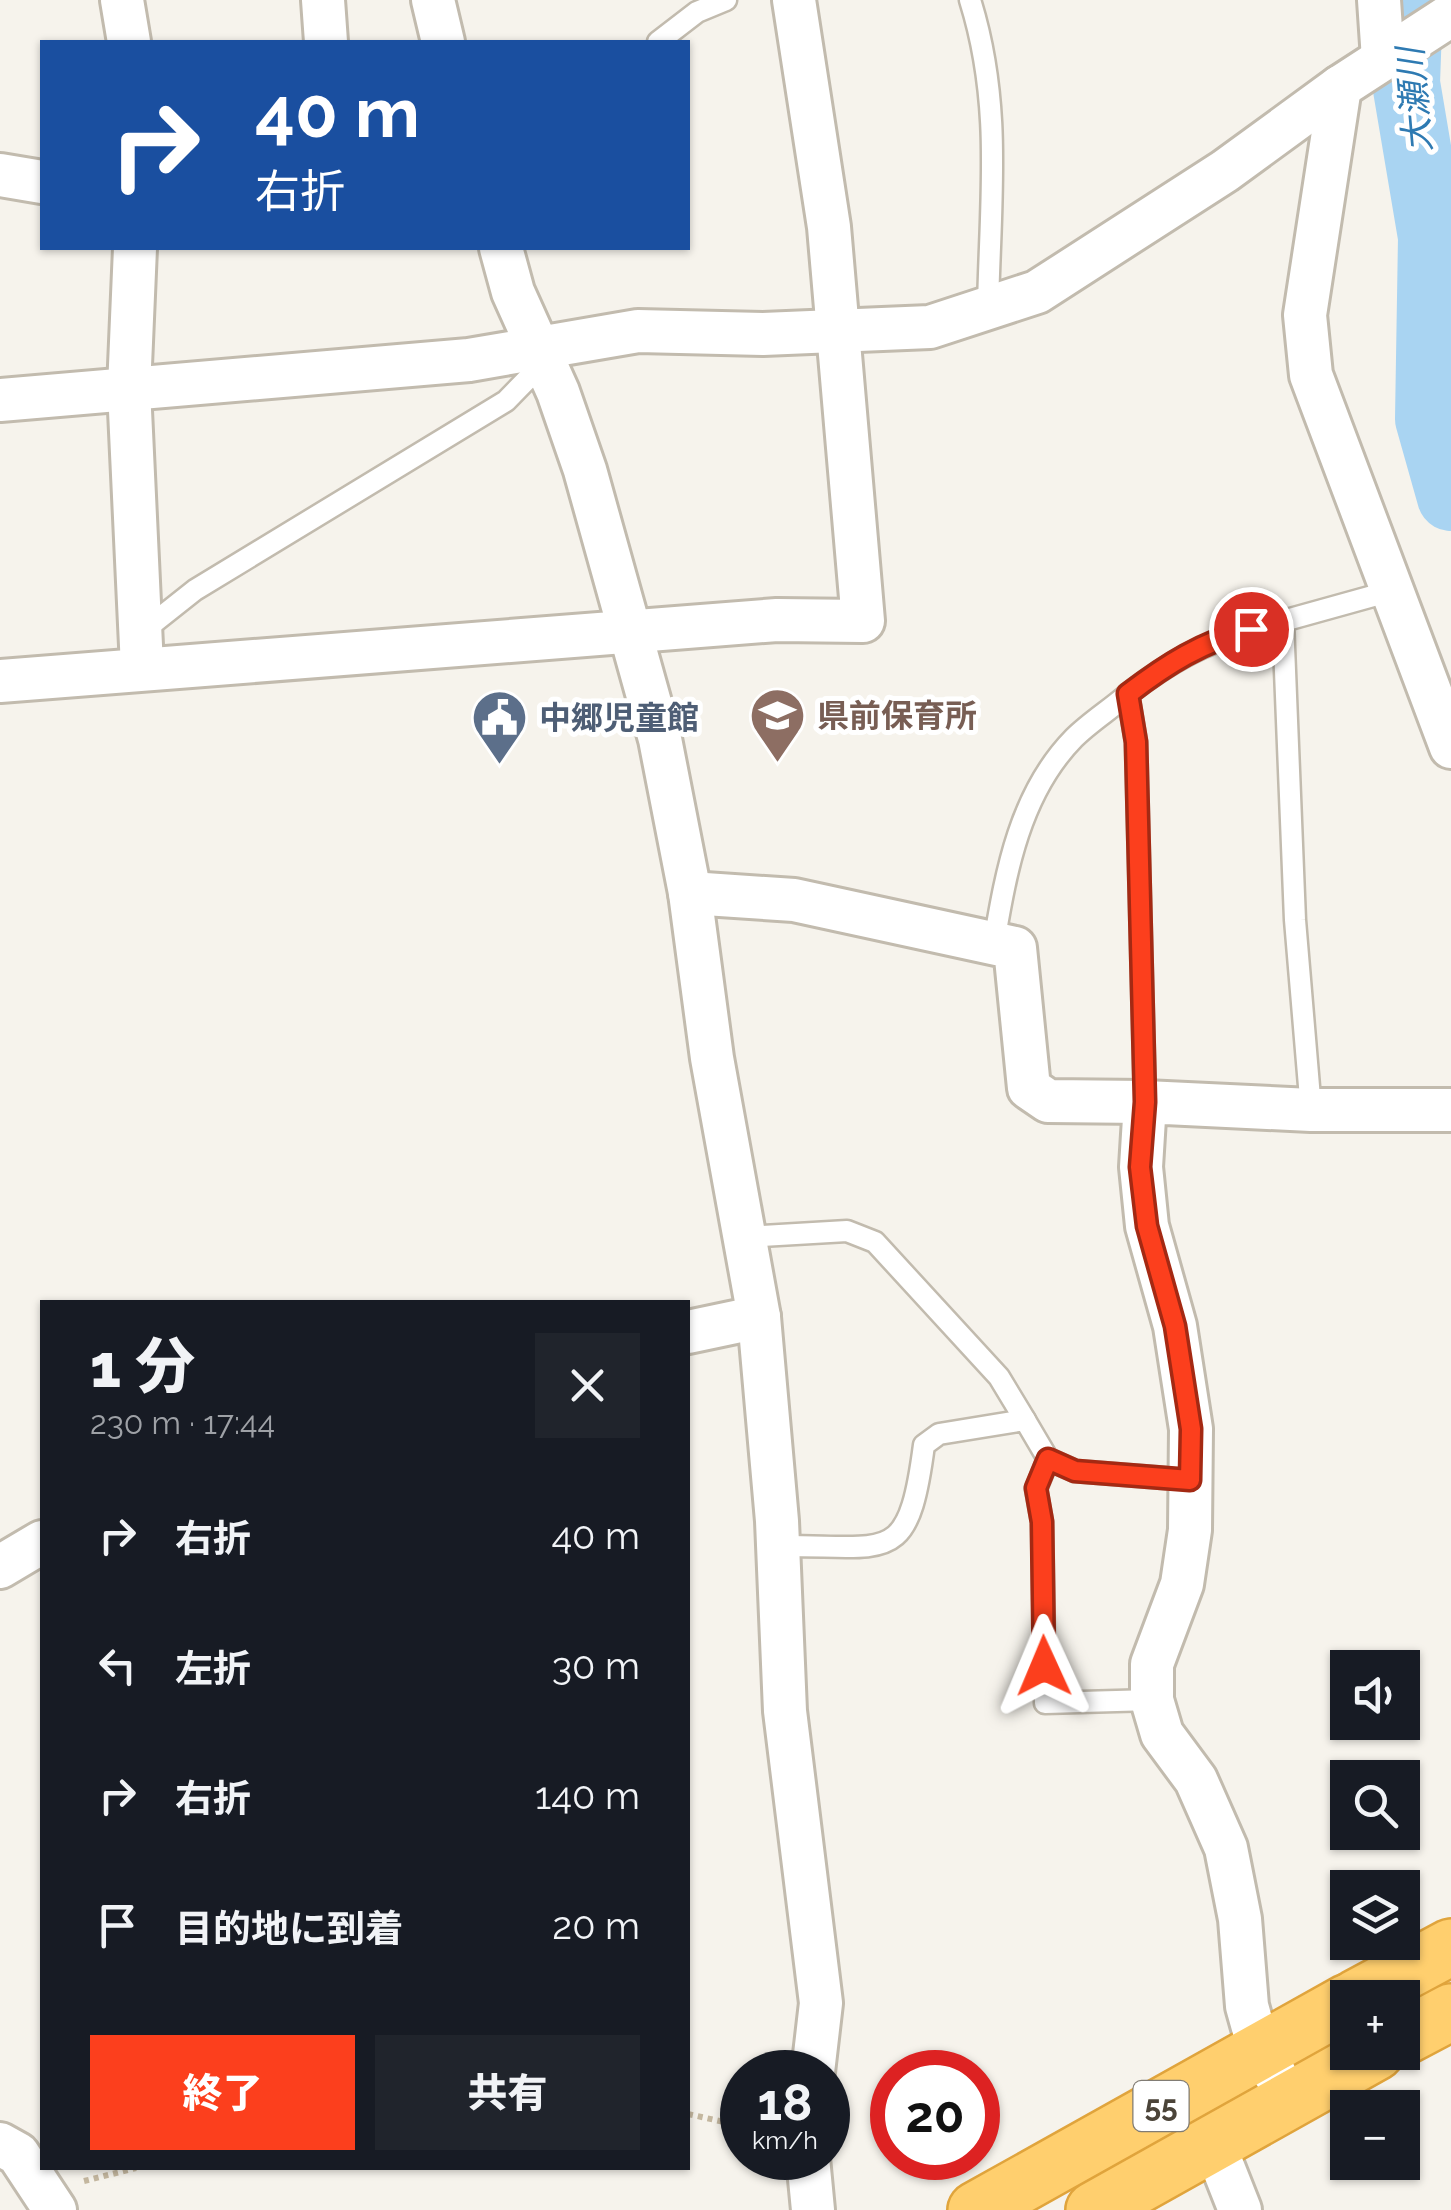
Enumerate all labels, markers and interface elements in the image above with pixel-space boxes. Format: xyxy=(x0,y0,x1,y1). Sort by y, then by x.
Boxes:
water label: 大瀬川 xyxy=(1389,42,1439,154)
text: 40 m xyxy=(255,71,420,153)
icon: right xyxy=(90,80,220,210)
text: 右折 xyxy=(255,165,345,218)
pin xyxy=(1209,587,1294,672)
icon: arrive xyxy=(1224,602,1279,657)
school or university icon: 県前保育所 xyxy=(748,685,808,764)
public building icon: 中郷児童館 xyxy=(470,687,530,766)
place label: 県前保育所 xyxy=(817,697,977,734)
place label: 中郷児童館 xyxy=(539,699,699,736)
text: 1 分 xyxy=(90,1331,195,1401)
button: close xyxy=(535,1333,640,1438)
text: 230 m · 17:44 xyxy=(90,1404,275,1441)
icon: right xyxy=(90,1508,145,1563)
text: 40 m xyxy=(551,1513,640,1558)
text: 右折 xyxy=(175,1516,251,1561)
position arrow xyxy=(992,1614,1096,1718)
icon: left xyxy=(90,1638,145,1693)
text: 30 m xyxy=(552,1643,640,1688)
text: 左折 xyxy=(175,1646,251,1691)
map controls xyxy=(1330,1650,1420,2180)
button: sound xyxy=(1330,1650,1420,1740)
button: search xyxy=(1330,1760,1420,1850)
icon: right xyxy=(90,1768,145,1823)
text: 140 m xyxy=(535,1773,640,1818)
text: 右折 xyxy=(175,1776,251,1821)
button: layers xyxy=(1330,1870,1420,1960)
icon: arrive xyxy=(90,1898,145,1953)
text: 20 m xyxy=(552,1903,640,1948)
text: 目的地に到着 xyxy=(175,1906,403,1951)
button: + xyxy=(1330,1980,1420,2070)
button: 終了 xyxy=(90,2035,355,2150)
button: 共有 xyxy=(375,2035,640,2150)
speed limit sign: 20 xyxy=(870,2050,1000,2180)
text: 18 xyxy=(758,2073,812,2132)
road number: 55 xyxy=(1134,2081,1188,2131)
button: − xyxy=(1330,2090,1420,2180)
text: km/h xyxy=(752,2125,818,2155)

